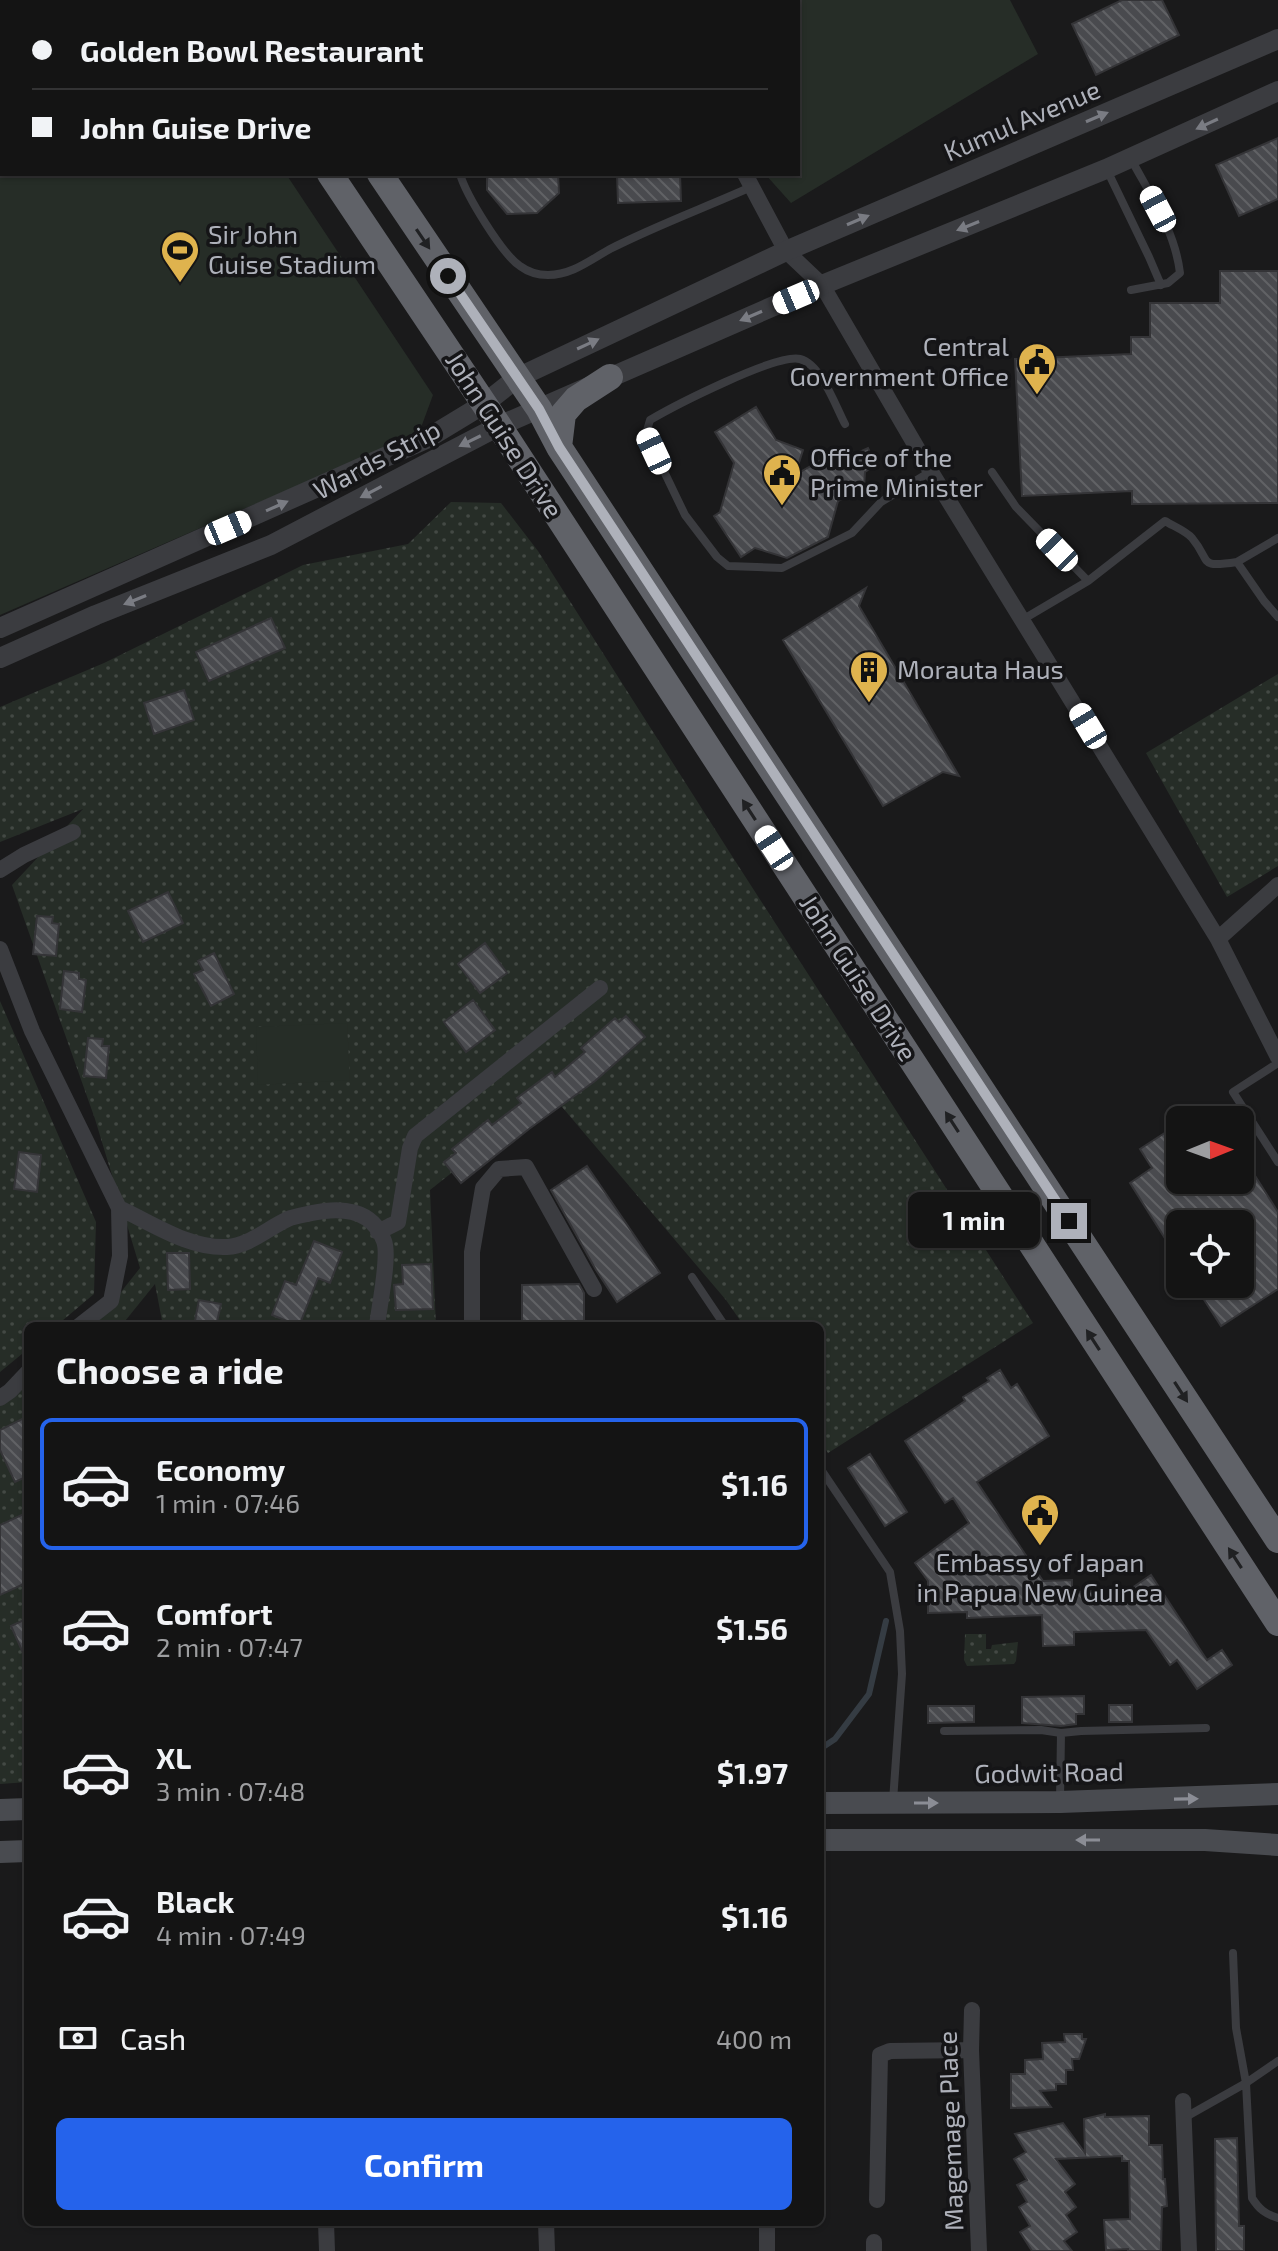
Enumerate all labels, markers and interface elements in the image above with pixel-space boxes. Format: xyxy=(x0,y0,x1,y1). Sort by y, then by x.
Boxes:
text: Golden Bowl Restaurant xyxy=(80,32,424,68)
street label: Kumul Avenue xyxy=(938,73,1104,167)
text: John Guise Drive xyxy=(80,109,311,145)
one-way arrow xyxy=(1085,111,1108,124)
one-way arrow xyxy=(1195,117,1219,130)
car xyxy=(1136,182,1180,236)
one-way arrow xyxy=(846,214,870,227)
place label: Sir John Guise Stadium xyxy=(208,218,376,279)
one-way arrow xyxy=(956,220,980,233)
one-way arrow xyxy=(415,228,430,249)
sports icon: Sir John Guise Stadium xyxy=(159,229,201,284)
route start xyxy=(430,258,466,294)
car xyxy=(769,277,823,317)
one-way arrow xyxy=(739,310,762,323)
place label: Central Government Office xyxy=(789,330,1009,391)
one-way arrow xyxy=(576,337,600,351)
public building icon: Central Government Office xyxy=(1016,341,1058,396)
street label: John Guise Drive xyxy=(440,345,571,523)
street label: Wards Strip xyxy=(308,412,445,505)
car xyxy=(633,424,675,478)
one-way arrow xyxy=(458,434,481,448)
place label: Office of the Prime Minister xyxy=(810,441,983,502)
public building icon: Office of the Prime Minister xyxy=(761,452,803,507)
one-way arrow xyxy=(360,485,383,498)
one-way arrow xyxy=(265,500,288,513)
car xyxy=(201,508,255,548)
car xyxy=(1032,524,1082,576)
one-way arrow xyxy=(123,594,147,607)
building icon: Morauta Haus xyxy=(848,649,890,704)
place label: Morauta Haus xyxy=(897,653,1064,684)
car xyxy=(1065,699,1111,753)
one-way arrow xyxy=(742,800,757,821)
car xyxy=(751,821,797,875)
street label: John Guise Drive xyxy=(794,888,925,1066)
north arrow xyxy=(1166,1106,1254,1194)
map controls xyxy=(1166,1106,1254,1298)
one-way arrow xyxy=(945,1111,959,1133)
callout: 1 min xyxy=(909,1193,1041,1249)
route end xyxy=(1051,1203,1087,1239)
text: 1 min xyxy=(943,1204,1005,1235)
button: locate xyxy=(1166,1210,1254,1298)
one-way arrow xyxy=(1087,1329,1101,1351)
text: Choose a ride xyxy=(56,1348,284,1391)
one-way arrow xyxy=(1173,1381,1188,1402)
icon: car xyxy=(60,1448,132,1520)
text: Economy xyxy=(156,1451,285,1487)
text: $1.16 xyxy=(721,1466,788,1502)
text: 1 min · 07:46 xyxy=(156,1487,300,1518)
public building icon: Embassy of Japan in Papua New Guinea xyxy=(1019,1492,1061,1547)
place label: Embassy of Japan in Papua New Guinea xyxy=(917,1546,1163,1607)
one-way arrow xyxy=(1229,1547,1243,1569)
icon: car xyxy=(60,1592,132,1664)
text: Comfort xyxy=(156,1595,273,1631)
text: $1.56 xyxy=(716,1610,788,1646)
text: 2 min · 07:47 xyxy=(156,1631,303,1662)
icon: car xyxy=(60,1736,132,1808)
text: XL xyxy=(156,1739,191,1775)
text: $1.97 xyxy=(717,1754,788,1790)
street label: Godwit Road xyxy=(974,1755,1124,1788)
text: 3 min · 07:48 xyxy=(156,1775,305,1806)
one-way arrow xyxy=(1174,1792,1199,1805)
one-way arrow xyxy=(914,1797,939,1809)
one-way arrow xyxy=(1075,1834,1100,1846)
icon: car xyxy=(60,1880,132,1952)
text: Black xyxy=(156,1883,234,1919)
text: $1.16 xyxy=(721,1898,788,1934)
text: 4 min · 07:49 xyxy=(156,1919,306,1950)
icon: cash xyxy=(56,2016,100,2060)
text: Cash xyxy=(120,2020,186,2056)
text: 400 m xyxy=(716,2023,792,2054)
street label: Magemage Place xyxy=(931,2030,968,2232)
button: Confirm xyxy=(56,2118,792,2210)

